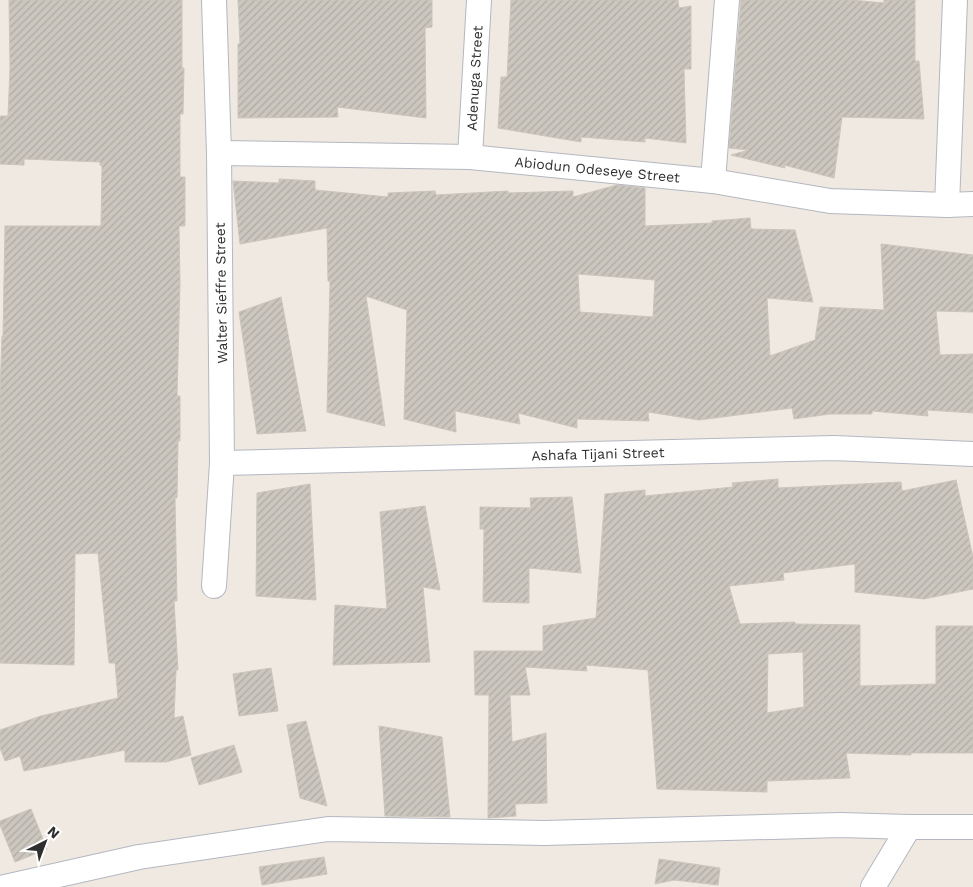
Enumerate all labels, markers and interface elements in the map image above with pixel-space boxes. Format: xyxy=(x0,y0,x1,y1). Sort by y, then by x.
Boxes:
street label: Adenuga Street xyxy=(464,25,486,131)
street label: Abiodun Odeseye Street xyxy=(514,153,681,186)
street label: Walter Sieffre Street xyxy=(212,222,230,364)
street label: Ashafa Tijani Street xyxy=(531,444,665,463)
north arrow xyxy=(20,817,70,867)
text: N xyxy=(44,823,63,842)

